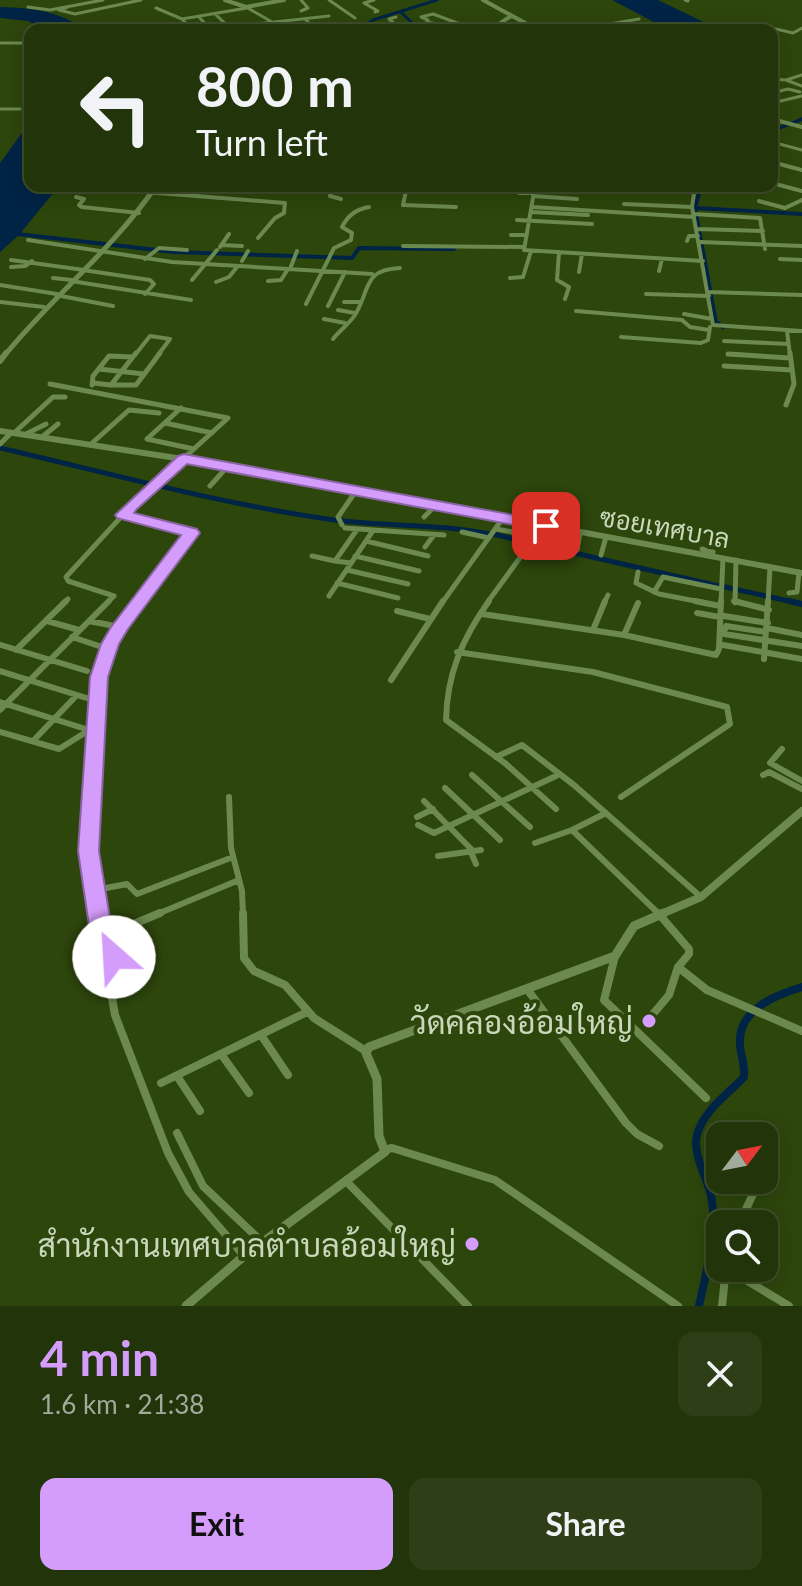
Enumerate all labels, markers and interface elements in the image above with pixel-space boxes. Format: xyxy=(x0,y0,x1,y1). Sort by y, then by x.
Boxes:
text: 800 m xyxy=(196,52,354,119)
icon: left xyxy=(64,56,168,160)
text: Turn left xyxy=(196,120,328,164)
pin xyxy=(512,492,580,560)
street label: ซอยเทศบาล xyxy=(598,500,732,554)
icon: arrive xyxy=(524,504,568,548)
position arrow xyxy=(72,915,156,999)
place label: วัดคลองอ้อมใหญ่ xyxy=(410,1002,633,1042)
marker: วัดคลองอ้อมใหญ่ xyxy=(640,1012,658,1030)
north arrow xyxy=(706,1122,778,1194)
map controls xyxy=(706,1122,778,1282)
button: search xyxy=(706,1210,778,1282)
place label: สำนักงานเทศบาลตำบลอ้อมใหญ่ xyxy=(37,1225,456,1265)
marker: สำนักงานเทศบาลตำบลอ้อมใหญ่ xyxy=(463,1235,481,1253)
text: 4 min xyxy=(40,1329,159,1386)
button: close xyxy=(678,1332,762,1416)
text: 1.6 km · 21:38 xyxy=(40,1388,204,1420)
button: Exit xyxy=(40,1478,393,1570)
button: Share xyxy=(409,1478,762,1570)

